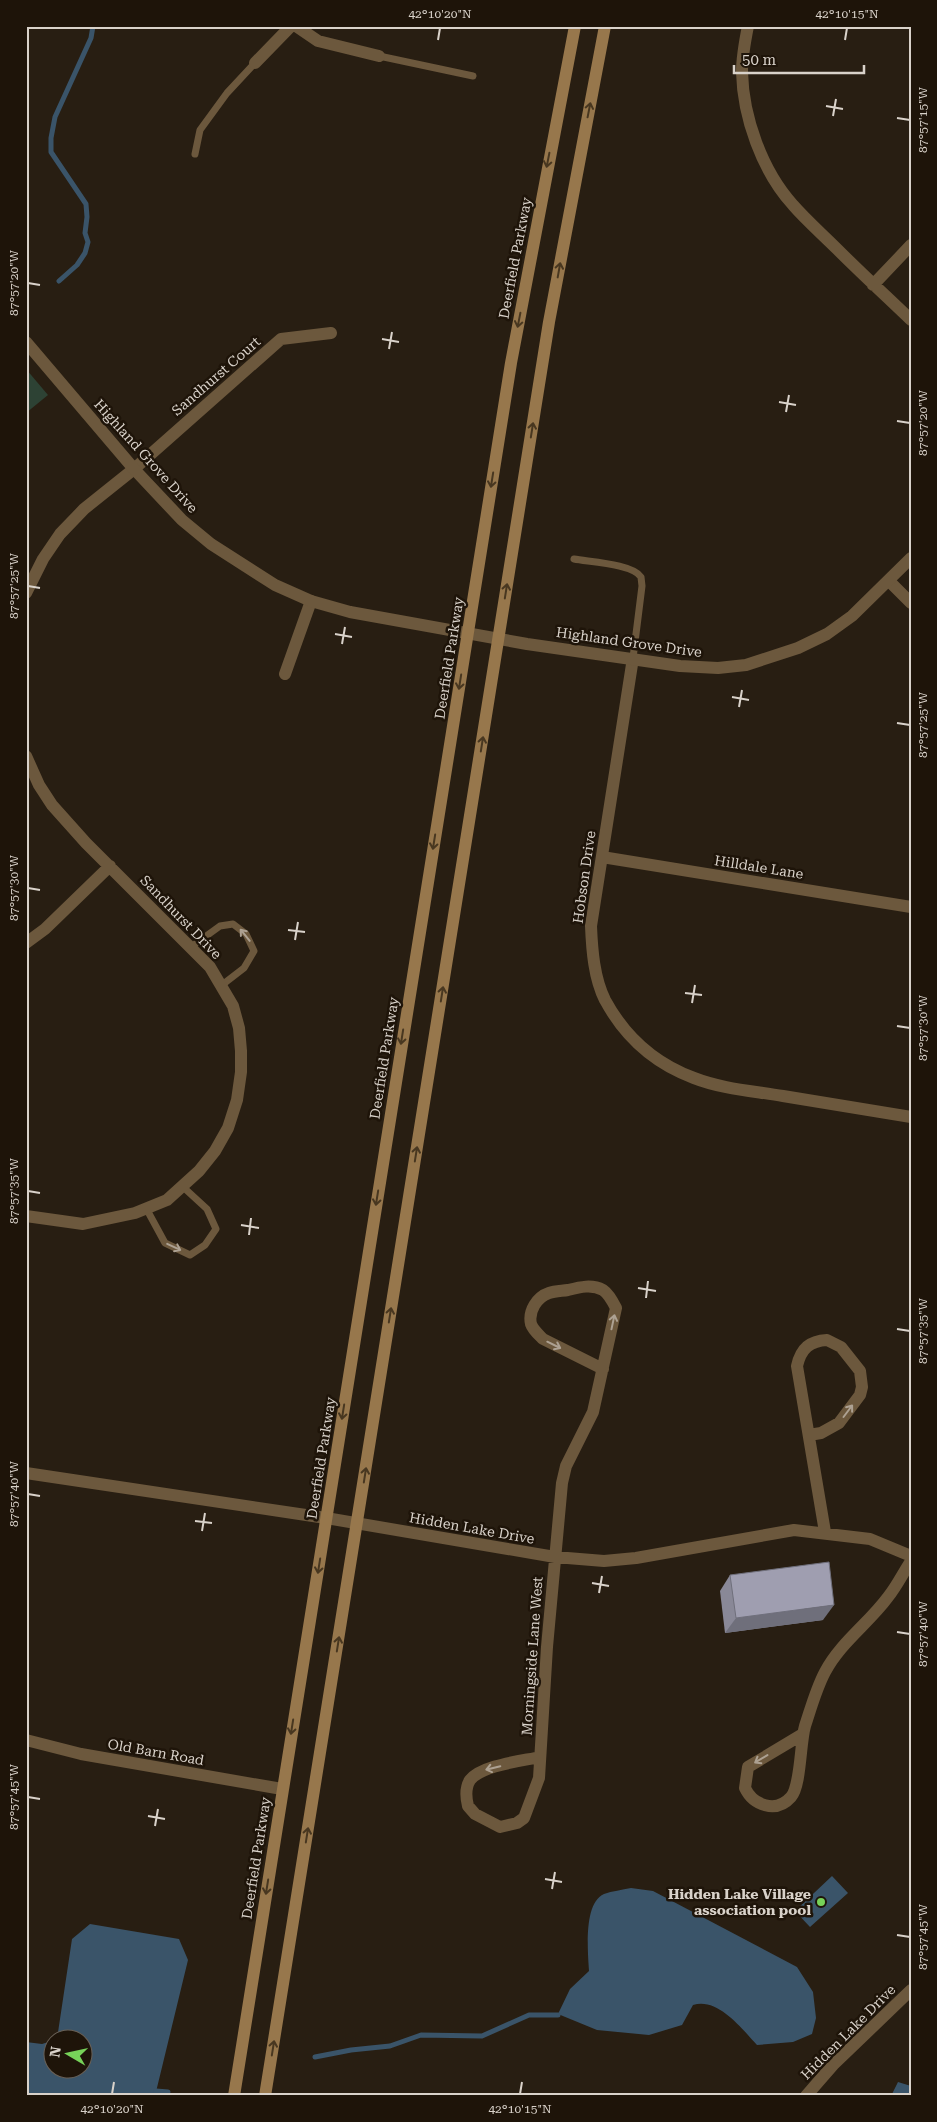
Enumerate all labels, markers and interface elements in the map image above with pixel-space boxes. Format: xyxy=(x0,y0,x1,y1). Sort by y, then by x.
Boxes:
text: 42°10'20"N xyxy=(408,7,472,21)
text: 42°10'15"N xyxy=(815,7,879,21)
scale bar xyxy=(734,42,864,74)
text: 50 m xyxy=(742,51,777,69)
text: 87°57'15"W xyxy=(916,86,930,153)
one-way arrow xyxy=(584,103,594,119)
one-way arrow xyxy=(543,151,553,167)
street label: Deerfield Parkway xyxy=(495,195,535,320)
text: 87°57'20"W xyxy=(7,249,21,316)
one-way arrow xyxy=(554,262,564,278)
one-way arrow xyxy=(513,311,523,327)
street label: Sandhurst Court xyxy=(169,333,263,419)
text: 87°57'20"W xyxy=(916,389,930,456)
street label: Highland Grove Drive xyxy=(91,396,201,516)
one-way arrow xyxy=(527,423,537,439)
one-way arrow xyxy=(487,472,497,488)
text: 87°57'25"W xyxy=(7,552,21,619)
one-way arrow xyxy=(501,583,511,599)
street label: Deerfield Parkway xyxy=(431,595,467,720)
street label: Highland Grove Drive xyxy=(555,624,703,660)
one-way arrow xyxy=(455,674,465,690)
text: 87°57'25"W xyxy=(916,691,930,758)
one-way arrow xyxy=(477,736,487,752)
street label: Hobson Drive xyxy=(570,829,598,924)
one-way arrow xyxy=(429,834,439,850)
street label: Hilldale Lane xyxy=(713,852,805,882)
text: 87°57'30"W xyxy=(7,854,21,921)
street label: Sandhurst Drive xyxy=(137,872,225,962)
one-way arrow xyxy=(239,929,250,942)
one-way arrow xyxy=(437,986,447,1002)
text: 87°57'30"W xyxy=(916,994,930,1061)
street label: Deerfield Parkway xyxy=(366,995,402,1120)
one-way arrow xyxy=(396,1029,406,1045)
one-way arrow xyxy=(411,1147,421,1163)
text: 87°57'35"W xyxy=(7,1157,21,1224)
one-way arrow xyxy=(371,1189,381,1205)
one-way arrow xyxy=(166,1243,181,1252)
text: 87°57'35"W xyxy=(916,1297,930,1364)
one-way arrow xyxy=(386,1307,396,1323)
one-way arrow xyxy=(609,1314,618,1330)
one-way arrow xyxy=(546,1341,561,1350)
street label: Deerfield Parkway xyxy=(303,1395,339,1520)
one-way arrow xyxy=(338,1404,348,1420)
one-way arrow xyxy=(843,1405,854,1418)
text: 87°57'40"W xyxy=(7,1460,21,1527)
one-way arrow xyxy=(360,1468,370,1484)
street label: Hidden Lake Drive xyxy=(408,1509,536,1547)
one-way arrow xyxy=(313,1558,323,1574)
street label: Morningside Lane West xyxy=(518,1576,546,1736)
text: 87°57'40"W xyxy=(916,1600,930,1667)
one-way arrow xyxy=(333,1636,343,1652)
one-way arrow xyxy=(287,1718,297,1734)
street label: Old Barn Road xyxy=(107,1736,205,1768)
one-way arrow xyxy=(755,1754,769,1764)
text: 87°57'45"W xyxy=(7,1763,21,1830)
one-way arrow xyxy=(485,1764,501,1773)
street label: Deerfield Parkway xyxy=(238,1795,274,1920)
one-way arrow xyxy=(302,1828,312,1844)
one-way arrow xyxy=(261,1879,271,1895)
place label: Hidden Lake Village association pool xyxy=(668,1886,811,1918)
marker: Hidden Lake Village association pool xyxy=(815,1896,827,1908)
text: 87°57'45"W xyxy=(916,1903,930,1970)
street label: Hidden Lake Drive xyxy=(797,1981,899,2083)
north arrow xyxy=(42,2030,92,2080)
one-way arrow xyxy=(268,2040,278,2056)
text: N xyxy=(46,2045,64,2059)
text: 42°10'20"N xyxy=(80,2102,144,2116)
text: 42°10'15"N xyxy=(488,2102,552,2116)

